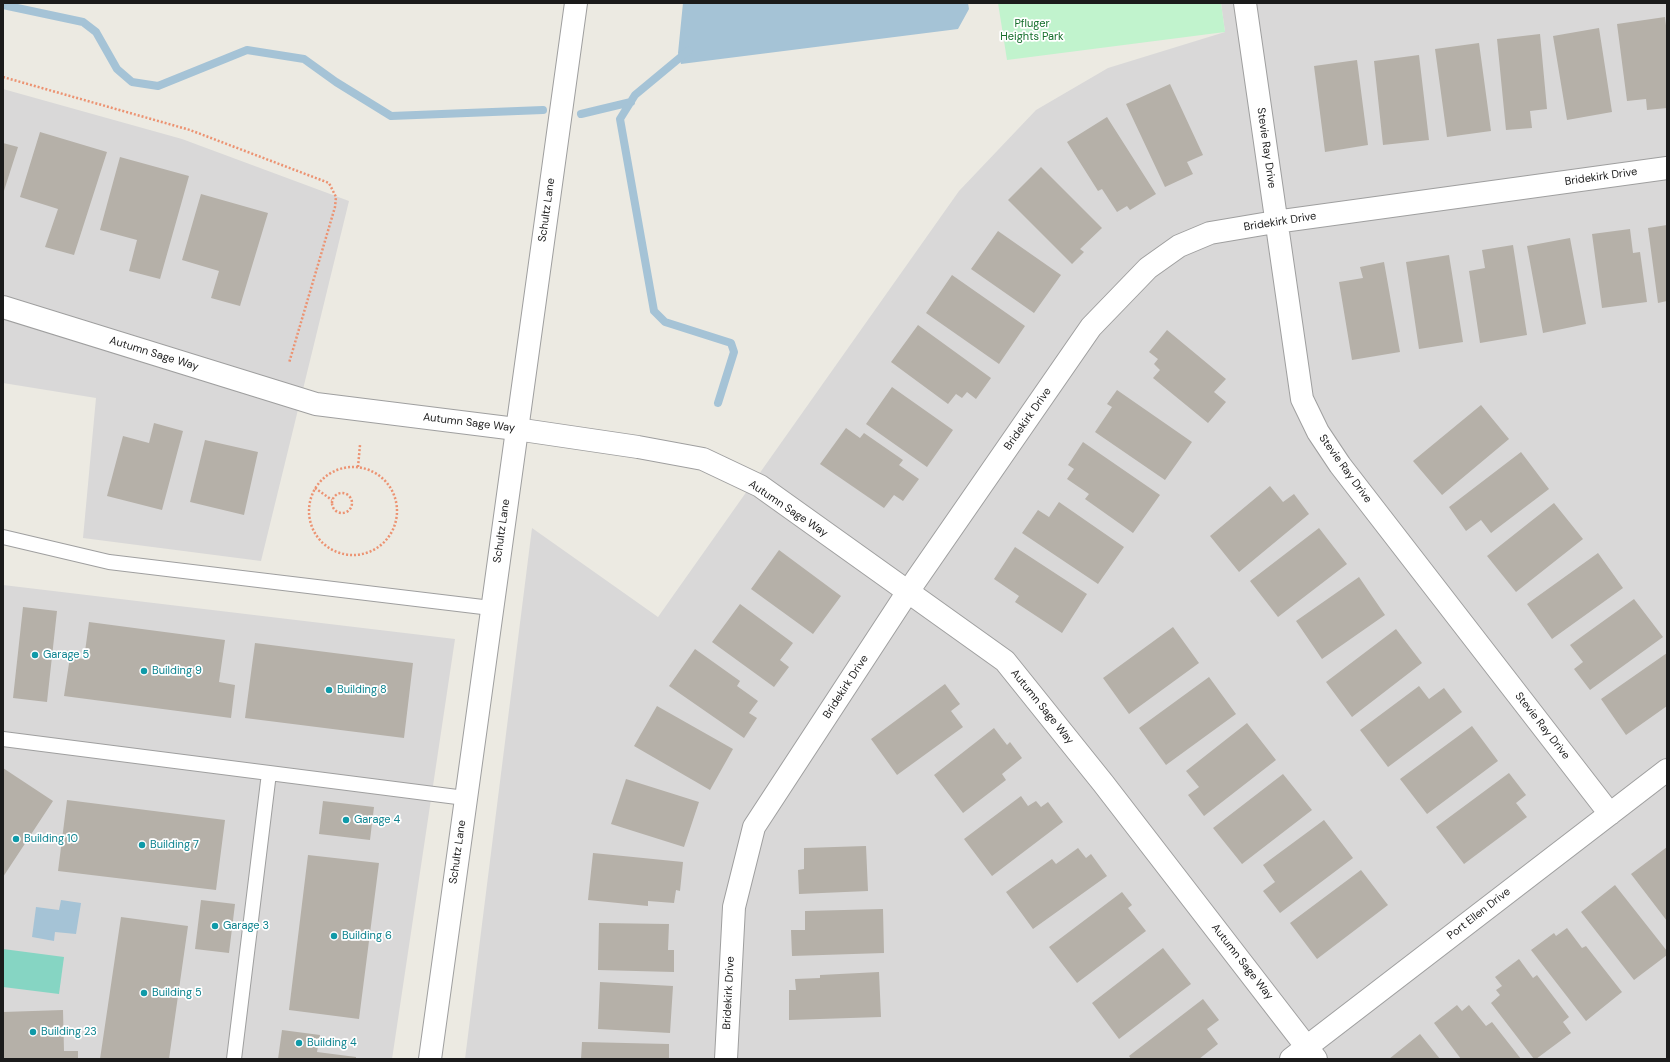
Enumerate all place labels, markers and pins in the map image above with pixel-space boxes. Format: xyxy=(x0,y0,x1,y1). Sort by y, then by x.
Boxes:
place label: Garage 5 xyxy=(43,648,89,662)
marker: Garage 5 xyxy=(30,650,40,660)
place label: Building 9 xyxy=(152,664,202,678)
marker: Building 9 xyxy=(139,666,149,676)
place label: Building 8 xyxy=(337,683,387,697)
marker: Building 8 xyxy=(324,685,334,695)
place label: Garage 4 xyxy=(354,813,400,827)
marker: Garage 4 xyxy=(341,815,351,825)
place label: Building 10 xyxy=(24,832,78,846)
marker: Building 10 xyxy=(11,834,21,844)
place label: Building 7 xyxy=(150,838,199,852)
marker: Building 7 xyxy=(137,840,147,850)
place label: Garage 3 xyxy=(223,919,269,933)
marker: Garage 3 xyxy=(210,921,220,931)
place label: Building 6 xyxy=(342,929,392,943)
marker: Building 6 xyxy=(329,931,339,941)
place label: Building 5 xyxy=(152,986,202,1000)
marker: Building 5 xyxy=(139,988,149,998)
place label: Building 23 xyxy=(41,1025,97,1039)
marker: Building 23 xyxy=(28,1027,38,1037)
place label: Building 4 xyxy=(307,1036,357,1050)
marker: Building 4 xyxy=(294,1038,304,1048)

